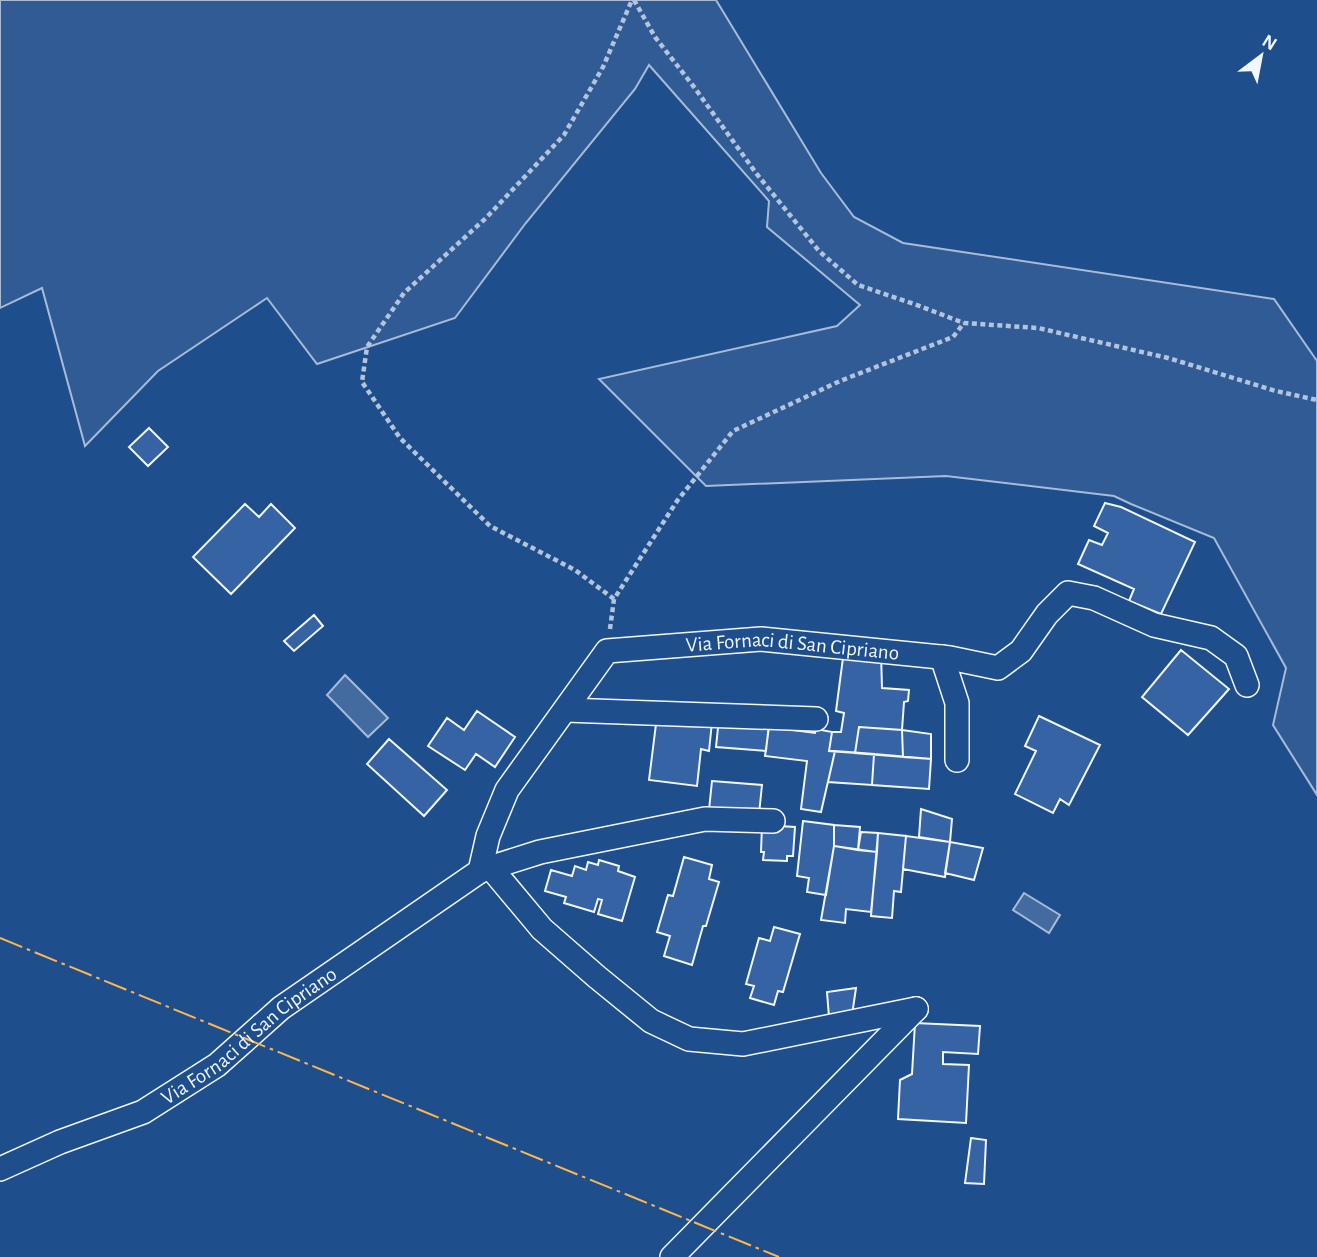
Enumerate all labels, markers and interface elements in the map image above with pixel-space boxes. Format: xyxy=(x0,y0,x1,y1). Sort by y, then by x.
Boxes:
north arrow xyxy=(1226,21,1296,91)
text: N xyxy=(1259,31,1280,54)
street label: Via Fornaci di San Cipriano xyxy=(685,629,900,664)
street label: Via Fornaci di San Cipriano xyxy=(158,963,341,1109)

